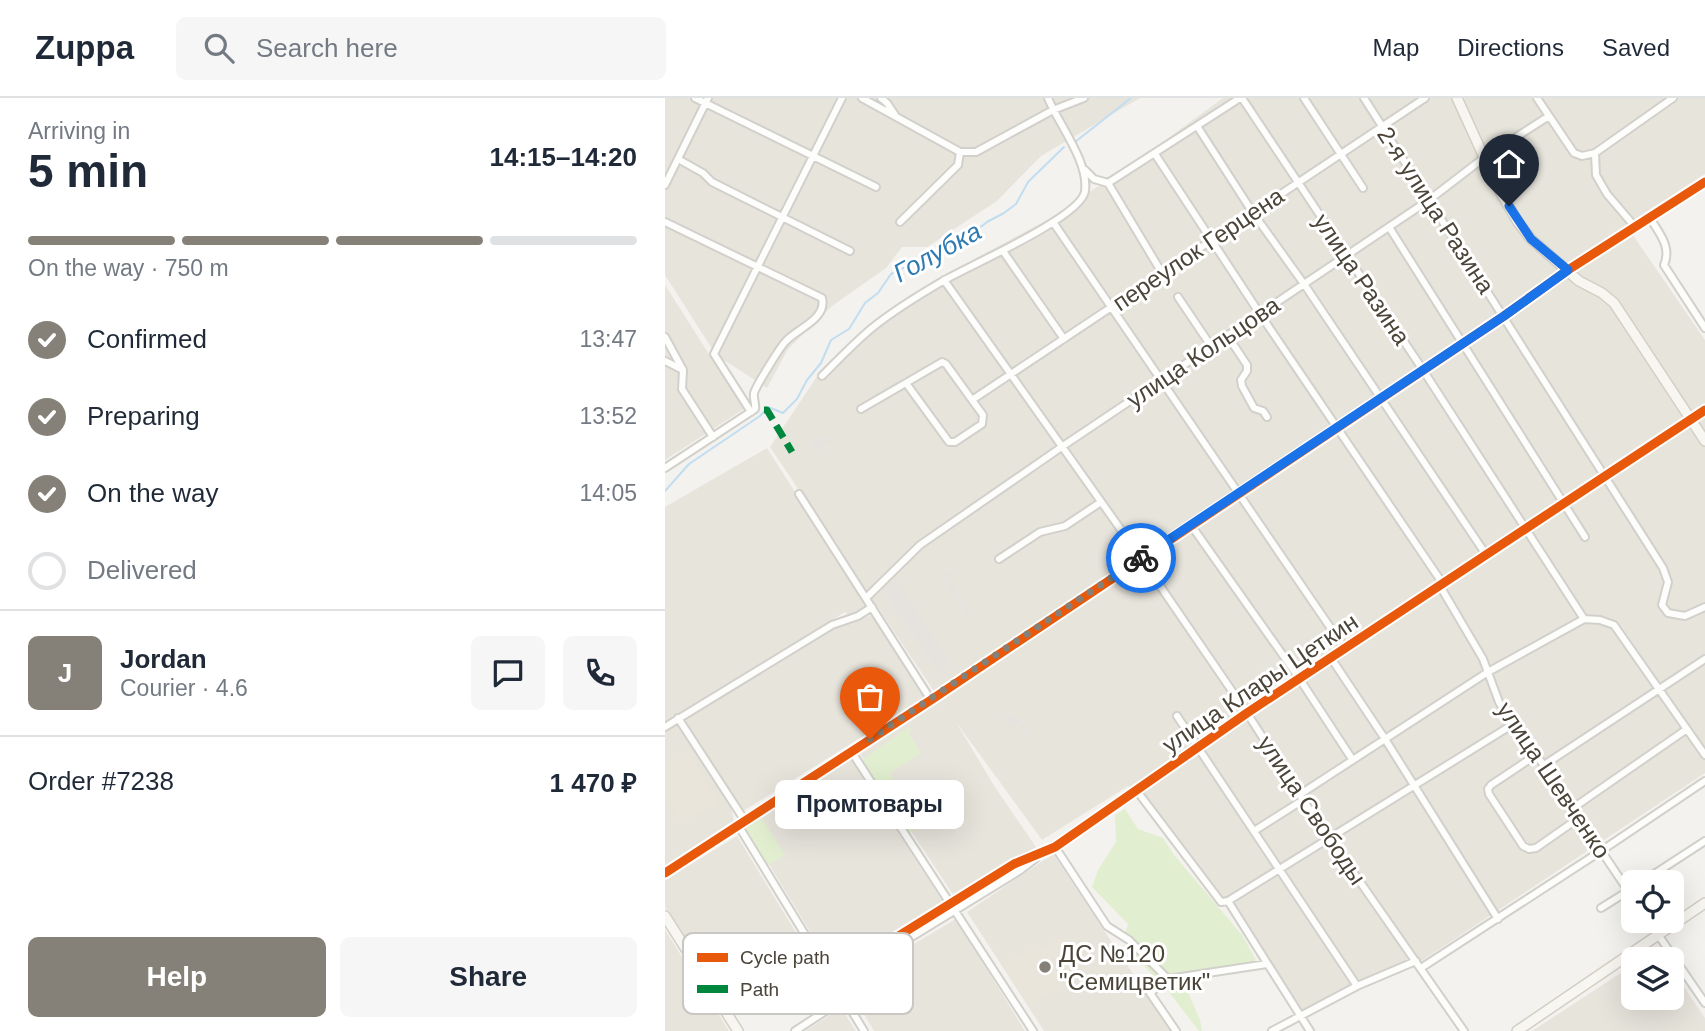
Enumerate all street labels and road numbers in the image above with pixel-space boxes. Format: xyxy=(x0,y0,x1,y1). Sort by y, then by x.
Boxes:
street label: 2-я улица Разина xyxy=(1372,122,1500,299)
street label: переулок Герцена xyxy=(1107,181,1289,316)
street label: улица Разина xyxy=(1308,208,1416,350)
street label: улица Кольцова xyxy=(1121,291,1285,413)
street label: улица Клары Цеткин xyxy=(1157,608,1363,758)
street label: улица Шевченко xyxy=(1492,697,1616,863)
street label: улица Свободы xyxy=(1252,730,1372,890)

